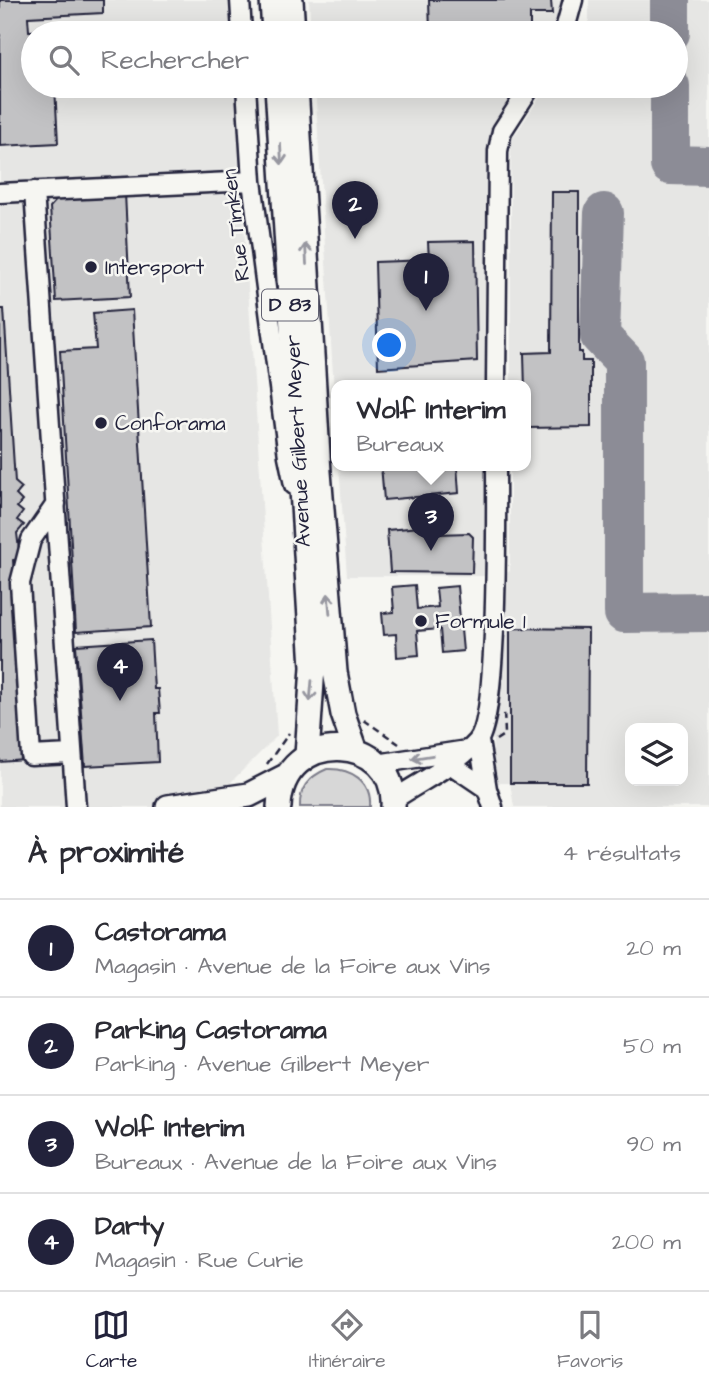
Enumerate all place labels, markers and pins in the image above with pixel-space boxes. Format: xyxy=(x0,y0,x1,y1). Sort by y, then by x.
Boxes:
pin: 2 xyxy=(332,181,378,239)
place label: Intersport xyxy=(105,253,205,283)
pin: 1 xyxy=(403,253,449,311)
marker: Intersport xyxy=(83,259,99,275)
place label: Conforama xyxy=(115,409,226,438)
marker: Conforama xyxy=(93,415,109,431)
pin: 3 xyxy=(408,493,454,551)
place label: Formule 1 xyxy=(435,607,526,636)
marker: Formule 1 xyxy=(413,613,429,629)
pin: 4 xyxy=(97,643,143,701)

